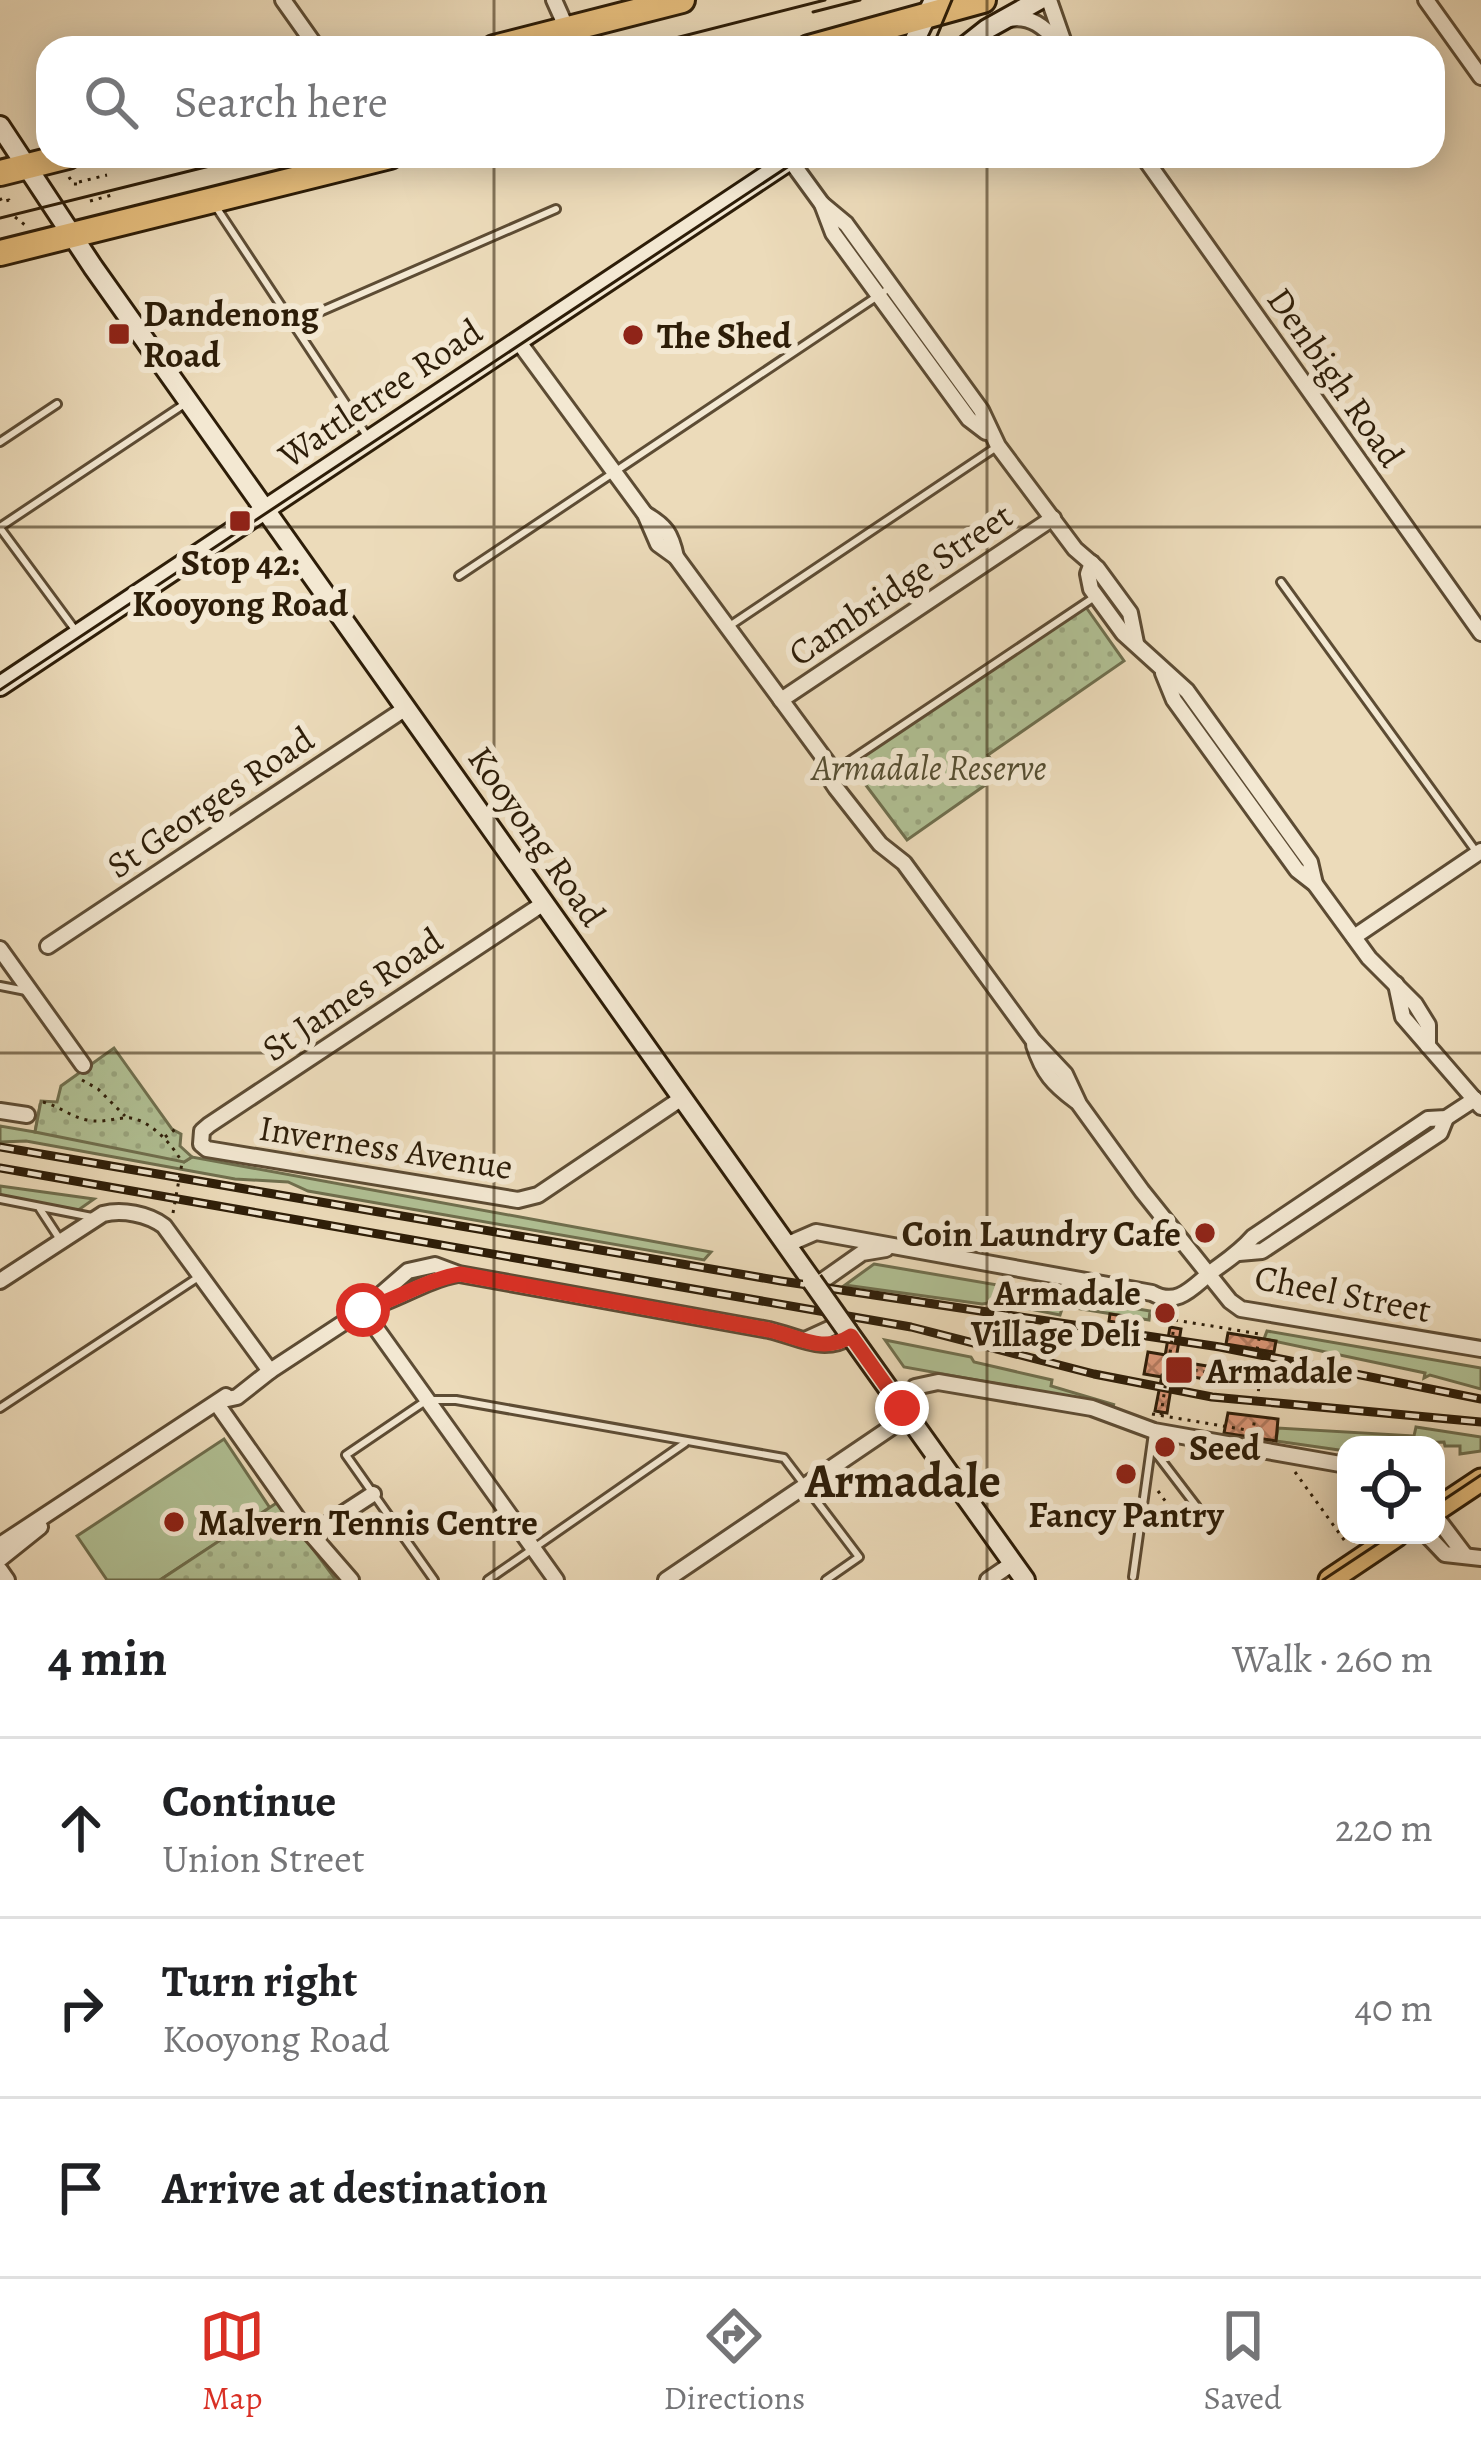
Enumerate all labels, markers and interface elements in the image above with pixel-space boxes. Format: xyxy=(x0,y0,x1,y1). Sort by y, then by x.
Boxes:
search box xyxy=(36,36,1445,168)
icon: search xyxy=(78,69,144,135)
text: Search here xyxy=(174,71,388,133)
street label: Denbigh Road xyxy=(1256,277,1416,477)
place label: Dandenong Road xyxy=(143,289,319,379)
street label: Wattletree Road xyxy=(268,306,492,480)
place label: The Shed xyxy=(657,311,792,360)
marker: Dandenong Road xyxy=(106,321,132,347)
marker: The Shed xyxy=(620,322,646,348)
street label: Cambridge Street xyxy=(778,491,1022,677)
marker: Stop 42: Kooyong Road xyxy=(227,508,253,534)
place label: Stop 42: Kooyong Road xyxy=(132,538,349,628)
street label: St Georges Road xyxy=(97,714,324,889)
street label: Kooyong Road xyxy=(457,736,618,937)
park label: Armadale Reserve xyxy=(810,743,1046,792)
street label: St James Road xyxy=(252,915,453,1073)
street label: Inverness Avenue xyxy=(256,1103,516,1191)
place label: Coin Laundry Cafe xyxy=(902,1209,1181,1258)
marker: Coin Laundry Cafe xyxy=(1192,1220,1218,1246)
street label: Cheel Street xyxy=(1251,1252,1435,1334)
place label: Armadale Village Deli xyxy=(970,1268,1141,1358)
route start xyxy=(336,1283,390,1337)
marker: Armadale Village Deli xyxy=(1152,1300,1178,1326)
place label: Armadale xyxy=(1205,1346,1353,1395)
marker: Armadale xyxy=(1163,1354,1195,1386)
route end xyxy=(875,1381,929,1435)
place label: Seed xyxy=(1189,1423,1261,1472)
marker: Seed xyxy=(1152,1434,1178,1460)
map controls xyxy=(1337,1436,1445,1544)
button: locate xyxy=(1337,1436,1445,1544)
district label: Armadale xyxy=(804,1448,1001,1514)
marker: Fancy Pantry xyxy=(1113,1461,1139,1487)
place label: Fancy Pantry xyxy=(1028,1490,1225,1539)
place label: Malvern Tennis Centre xyxy=(198,1498,538,1547)
marker: Malvern Tennis Centre xyxy=(161,1509,187,1535)
text: 4 min xyxy=(48,1623,167,1693)
text: Walk · 260 m xyxy=(1232,1632,1433,1685)
text: Continue xyxy=(162,1770,336,1832)
icon: ahead xyxy=(48,1795,114,1861)
text: 220 m xyxy=(1335,1801,1433,1854)
text: Union Street xyxy=(162,1832,365,1885)
text: Turn right xyxy=(162,1950,357,2012)
icon: right xyxy=(48,1975,114,2041)
text: 40 m xyxy=(1354,1981,1433,2034)
text: Kooyong Road xyxy=(162,2012,390,2065)
icon: arrive xyxy=(48,2155,114,2221)
text: Arrive at destination xyxy=(162,2157,548,2219)
tab: Map xyxy=(199,2303,265,2420)
tab: Directions xyxy=(664,2303,805,2420)
tab: Saved xyxy=(1204,2303,1282,2420)

